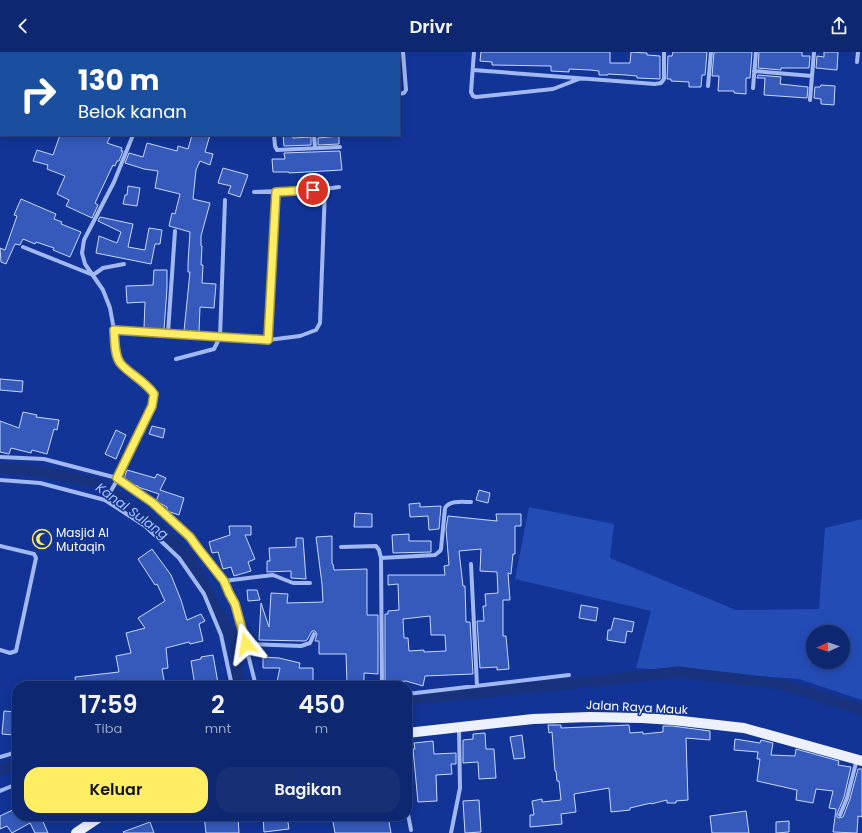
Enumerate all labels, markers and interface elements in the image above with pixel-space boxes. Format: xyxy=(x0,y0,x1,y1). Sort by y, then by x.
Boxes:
text: Drivr xyxy=(409,14,453,39)
icon: back xyxy=(12,15,34,37)
icon: share xyxy=(828,15,850,37)
text: 130 m xyxy=(78,61,159,100)
icon: right xyxy=(12,68,64,120)
text: Belok kanan xyxy=(78,99,187,124)
pin xyxy=(296,173,330,207)
icon: arrive xyxy=(302,179,324,201)
water label: Kanal Sulang xyxy=(92,478,172,544)
place label: Masjid Al Mutaqin xyxy=(56,524,109,555)
mosque icon: Masjid Al Mutaqin xyxy=(31,528,53,550)
position arrow xyxy=(225,623,267,665)
north arrow xyxy=(806,625,850,669)
map controls xyxy=(806,625,850,669)
text: 17:59 xyxy=(79,688,138,721)
text: 2 xyxy=(211,688,225,721)
text: 450 xyxy=(298,688,345,721)
street label: Jalan Raya Mauk xyxy=(586,696,689,718)
text: Tiba xyxy=(94,719,122,738)
text: mnt xyxy=(205,719,231,738)
text: m xyxy=(315,719,328,738)
button: Keluar xyxy=(24,767,208,813)
button: Bagikan xyxy=(216,767,400,813)

